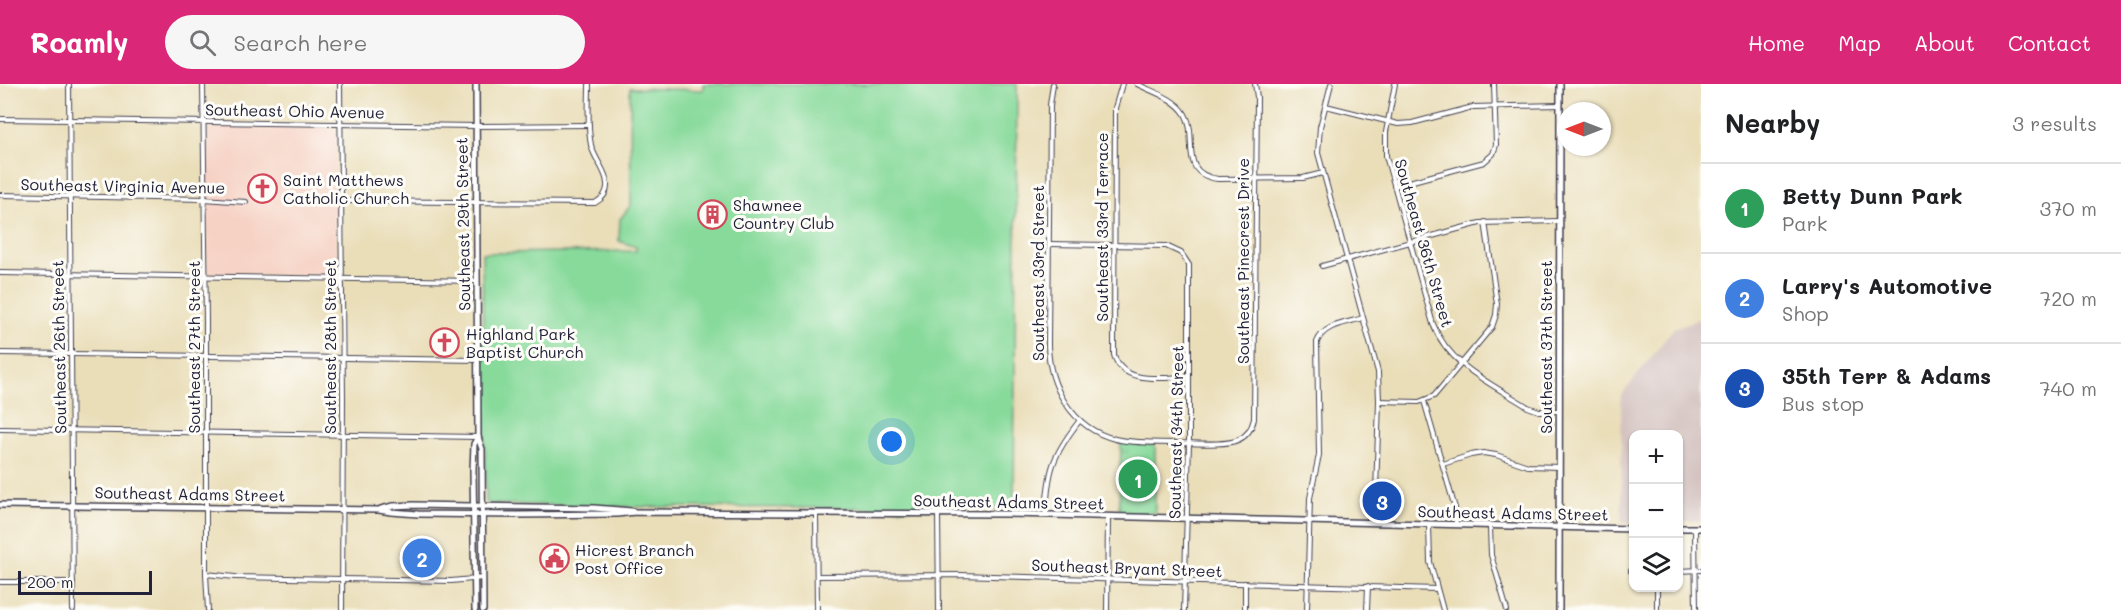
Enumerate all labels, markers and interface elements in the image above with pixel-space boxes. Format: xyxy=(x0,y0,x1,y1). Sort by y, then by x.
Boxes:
search box xyxy=(165,15,585,69)
text: Roamly xyxy=(30,24,129,60)
icon: search xyxy=(186,26,219,59)
text: Search here xyxy=(234,28,367,57)
text: Home xyxy=(1748,29,1805,56)
text: Map xyxy=(1838,29,1881,56)
text: About xyxy=(1914,29,1975,56)
text: Contact xyxy=(2008,29,2091,56)
street label: Southeast Ohio Avenue xyxy=(205,98,385,123)
north arrow xyxy=(1557,102,1611,156)
text: Nearby xyxy=(1725,106,1820,140)
text: 3 results xyxy=(2012,110,2097,136)
street label: Southeast 33rd Terrace xyxy=(1091,132,1112,322)
street label: Southeast 29th Street xyxy=(450,137,475,311)
street label: Southeast 36th Street xyxy=(1390,156,1459,330)
street label: Southeast Pinecrest Drive xyxy=(1232,158,1253,364)
place label: Saint Matthews Catholic Church xyxy=(283,169,409,208)
street label: Southeast Virginia Avenue xyxy=(20,173,226,198)
church icon: Saint Matthews Catholic Church xyxy=(246,173,278,205)
text: Betty Dunn Park xyxy=(1782,181,1963,210)
street label: Southeast 33rd Street xyxy=(1027,185,1048,361)
place label: Shawnee Country Club xyxy=(733,194,834,233)
text: 1 xyxy=(1740,195,1749,221)
text: 370 m xyxy=(2039,195,2097,221)
building icon: Shawnee Country Club xyxy=(696,198,728,230)
text: Park xyxy=(1782,210,1827,236)
street label: Southeast 26th Street xyxy=(46,260,71,434)
street label: Southeast 27th Street xyxy=(183,260,204,434)
street label: Southeast 28th Street xyxy=(319,260,340,434)
street label: Southeast 37th Street xyxy=(1535,260,1556,434)
text: Larry's Automotive xyxy=(1782,271,1992,300)
text: 2 xyxy=(1739,285,1750,311)
text: 720 m xyxy=(2040,285,2097,311)
text: Shop xyxy=(1782,300,1829,326)
place label: Highland Park Baptist Church xyxy=(466,323,583,362)
church icon: Highland Park Baptist Church xyxy=(429,327,461,359)
street label: Southeast 34th Street xyxy=(1163,345,1188,519)
text: 35th Terr & Adams xyxy=(1782,361,1991,390)
text: 3 xyxy=(1739,375,1751,401)
text: 740 m xyxy=(2039,375,2097,401)
text: Bus stop xyxy=(1782,390,1864,416)
your location xyxy=(877,427,906,456)
map controls xyxy=(1629,430,1683,592)
button: + xyxy=(1629,430,1683,484)
pin: 1 xyxy=(1118,456,1158,502)
pin: 3 xyxy=(1362,478,1402,524)
street label: Southeast Adams Street xyxy=(94,481,286,506)
button: − xyxy=(1629,484,1683,538)
street label: Southeast Adams Street xyxy=(913,489,1105,514)
street label: Southeast Adams Street xyxy=(1417,500,1609,525)
pin: 2 xyxy=(402,536,442,580)
button: layers xyxy=(1629,538,1683,592)
place label: Hicrest Branch Post Office xyxy=(575,539,694,578)
public building icon: Hicrest Branch Post Office xyxy=(538,543,570,575)
street label: Southeast Bryant Street xyxy=(1031,554,1223,581)
scale bar xyxy=(18,568,152,596)
text: 200 m xyxy=(27,571,74,592)

